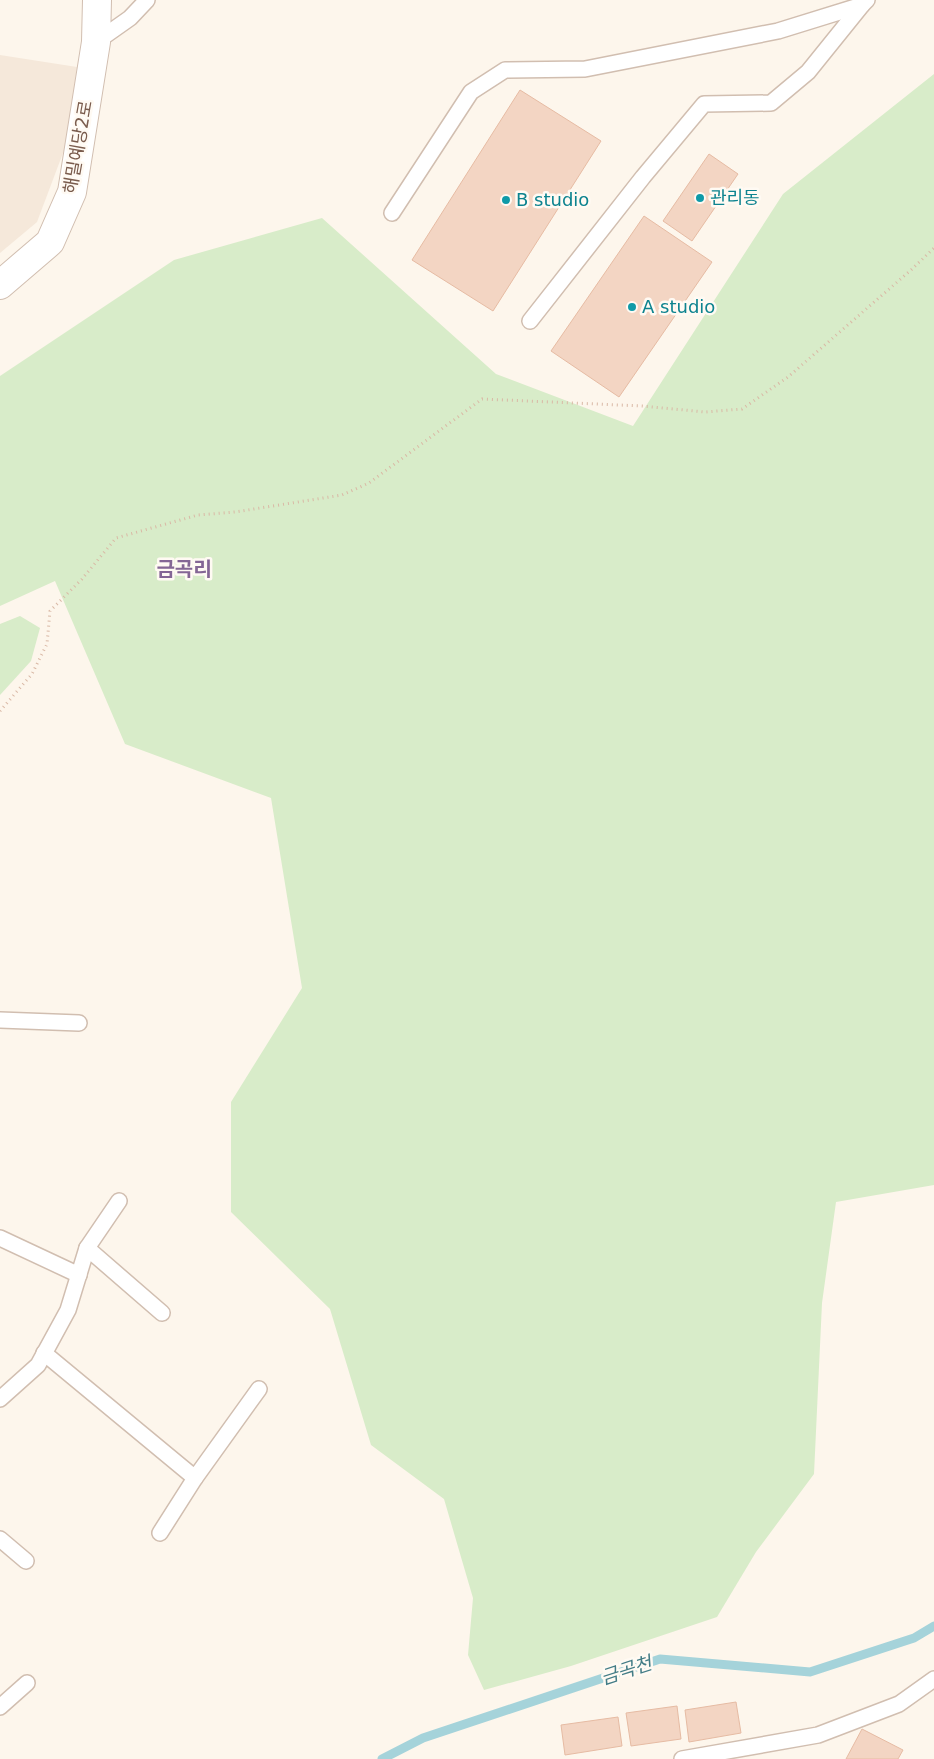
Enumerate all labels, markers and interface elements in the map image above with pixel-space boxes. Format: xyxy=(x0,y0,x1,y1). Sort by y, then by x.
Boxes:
street label: 해밀예당2로 xyxy=(59,99,96,195)
place label: 관리동 xyxy=(710,187,760,208)
place label: B studio xyxy=(516,189,589,210)
marker: 관리동 xyxy=(694,192,706,204)
marker: B studio xyxy=(500,194,512,206)
place label: A studio xyxy=(642,296,715,317)
marker: A studio xyxy=(626,301,638,313)
district label: 금곡리 xyxy=(156,557,212,581)
water label: 금곡천 xyxy=(598,1651,656,1689)

